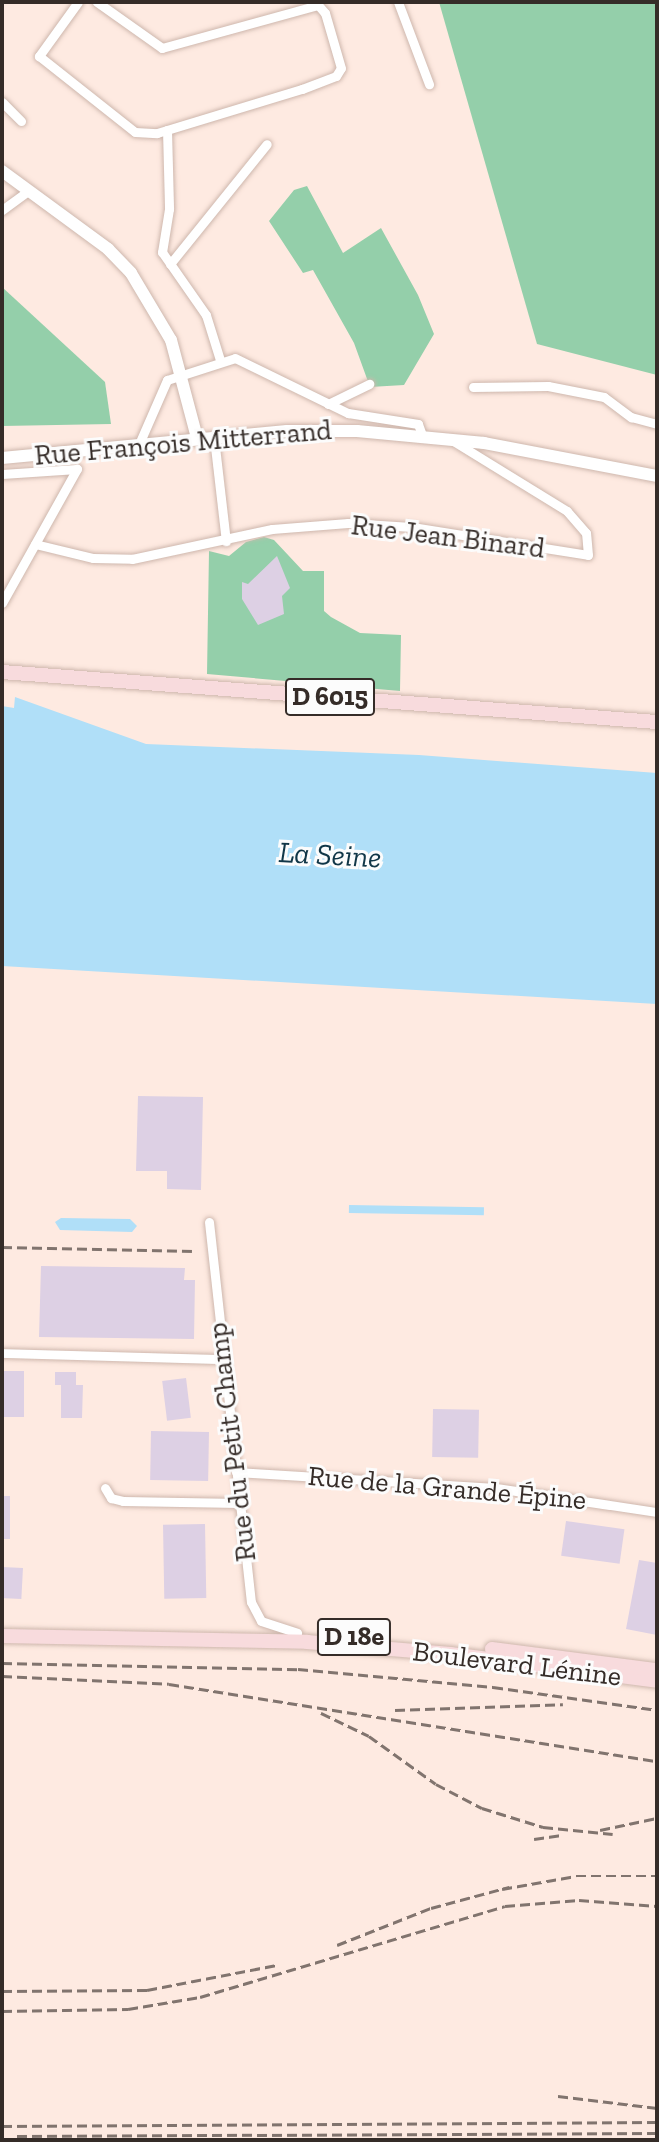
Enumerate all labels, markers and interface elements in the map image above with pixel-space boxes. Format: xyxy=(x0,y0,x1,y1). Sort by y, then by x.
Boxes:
street label: Rue François Mitterrand xyxy=(33,413,333,473)
street label: Rue Jean Binard xyxy=(349,508,547,566)
road number: D 6015 xyxy=(284,674,376,720)
water label: La Seine xyxy=(278,834,382,876)
street label: Rue du Petit Champ xyxy=(201,1321,263,1563)
street label: Rue de la Grande Épine xyxy=(306,1459,588,1517)
road number: D 18e xyxy=(316,1614,392,1660)
street label: Boulevard Lénine xyxy=(411,1635,623,1693)

